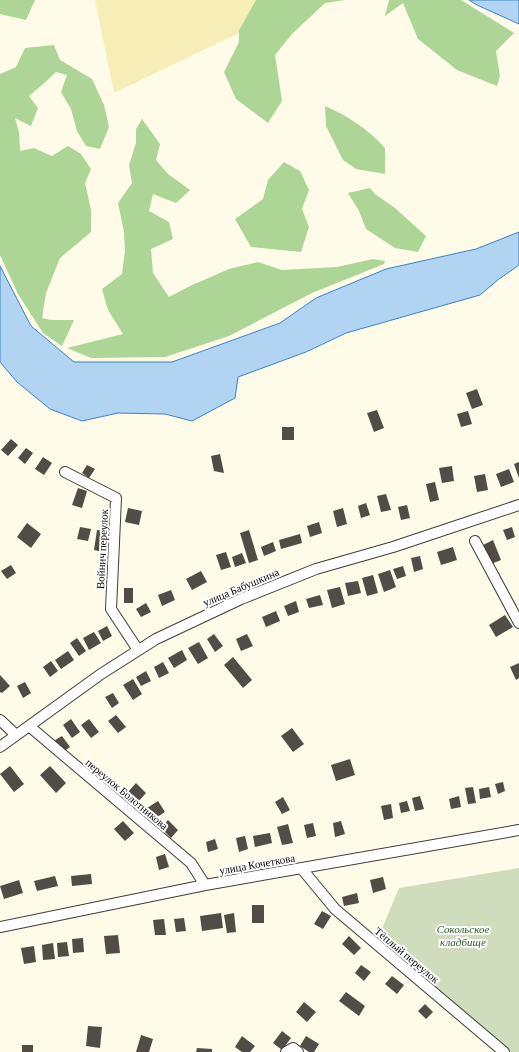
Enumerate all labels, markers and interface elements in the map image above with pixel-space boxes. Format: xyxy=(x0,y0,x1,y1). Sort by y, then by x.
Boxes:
street label: Войнич переулок xyxy=(94,508,110,589)
street label: улица Бабушкина xyxy=(201,565,281,608)
street label: переулок Болотникова xyxy=(83,756,171,832)
street label: улица Кочеткова xyxy=(218,851,296,877)
park label: Сокольское кладбище xyxy=(437,923,489,948)
street label: Тёплый переулок xyxy=(372,925,442,986)

